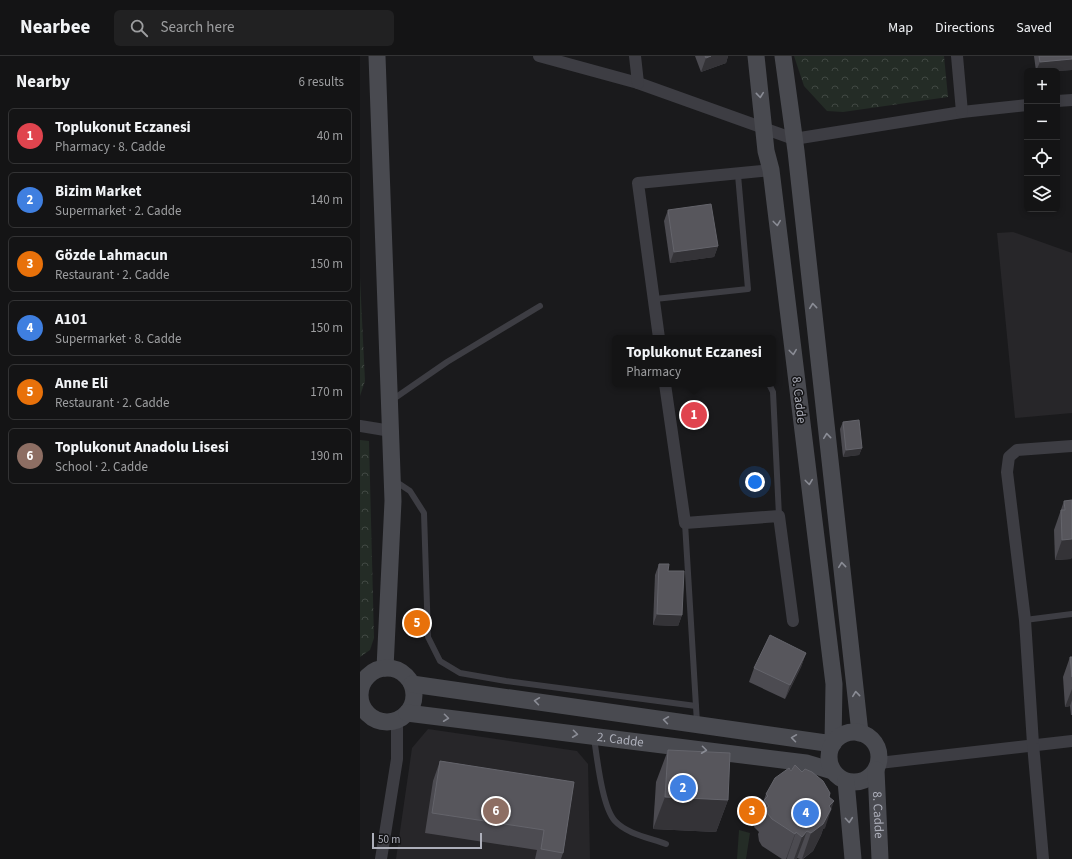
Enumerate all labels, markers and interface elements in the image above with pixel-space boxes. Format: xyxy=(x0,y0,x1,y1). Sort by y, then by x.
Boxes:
search box xyxy=(114,10,394,46)
text: Nearbee xyxy=(20,14,90,41)
icon: search xyxy=(128,17,150,39)
text: Search here xyxy=(160,17,234,38)
text: Map xyxy=(888,18,913,38)
text: Directions xyxy=(935,18,994,38)
text: Saved xyxy=(1016,18,1052,38)
map controls xyxy=(1024,68,1060,212)
button: + xyxy=(1024,68,1060,104)
text: Nearby xyxy=(16,70,70,94)
text: 6 results xyxy=(299,73,344,91)
one-way arrow xyxy=(755,92,764,98)
button: − xyxy=(1024,104,1060,140)
text: Toplukonut Eczanesi xyxy=(55,117,191,138)
text: 1 xyxy=(27,127,33,145)
text: 40 m xyxy=(317,127,343,145)
text: Pharmacy · 8. Cadde xyxy=(55,138,166,156)
button: locate xyxy=(1024,140,1060,176)
button: layers xyxy=(1024,176,1060,212)
text: Bizim Market xyxy=(55,181,142,202)
text: 2 xyxy=(27,191,33,209)
text: 140 m xyxy=(310,191,343,209)
text: Supermarket · 2. Cadde xyxy=(55,202,182,220)
one-way arrow xyxy=(772,220,781,227)
text: Gözde Lahmacun xyxy=(55,245,168,266)
text: 3 xyxy=(27,255,33,273)
text: 150 m xyxy=(310,255,343,273)
text: Restaurant · 2. Cadde xyxy=(55,266,170,284)
one-way arrow xyxy=(809,303,818,309)
text: A101 xyxy=(55,309,87,330)
text: 4 xyxy=(27,319,33,337)
text: 150 m xyxy=(310,319,343,337)
text: Supermarket · 8. Cadde xyxy=(55,330,182,348)
popup xyxy=(612,335,776,387)
text: Toplukonut Eczanesi xyxy=(626,342,762,363)
one-way arrow xyxy=(788,349,797,356)
text: Pharmacy xyxy=(626,363,681,381)
text: Anne Eli xyxy=(55,373,108,394)
street label: 8. Cadde xyxy=(787,376,811,424)
text: 5 xyxy=(27,383,33,401)
text: 170 m xyxy=(310,383,343,401)
text: Restaurant · 2. Cadde xyxy=(55,394,170,412)
pin: 1 xyxy=(681,400,707,430)
one-way arrow xyxy=(823,433,832,439)
text: Toplukonut Anadolu Lisesi xyxy=(55,437,229,458)
text: 6 xyxy=(27,447,33,465)
text: 190 m xyxy=(310,447,343,465)
text: School · 2. Cadde xyxy=(55,458,148,476)
your location xyxy=(745,472,765,492)
one-way arrow xyxy=(804,478,813,485)
one-way arrow xyxy=(837,562,846,568)
pin: 5 xyxy=(404,608,430,638)
one-way arrow xyxy=(852,691,861,697)
one-way arrow xyxy=(534,697,540,706)
one-way arrow xyxy=(443,713,449,722)
one-way arrow xyxy=(663,716,669,725)
street label: 2. Cadde xyxy=(596,728,645,752)
one-way arrow xyxy=(572,729,578,738)
one-way arrow xyxy=(791,734,798,743)
one-way arrow xyxy=(701,745,707,754)
pin: 2 xyxy=(670,773,696,803)
street label: 8. Cadde xyxy=(868,791,888,839)
pin: 6 xyxy=(483,796,509,826)
pin: 3 xyxy=(739,796,765,826)
pin: 4 xyxy=(793,798,819,828)
one-way arrow xyxy=(844,817,853,823)
scale bar xyxy=(372,831,482,850)
text: 50 m xyxy=(378,832,400,847)

